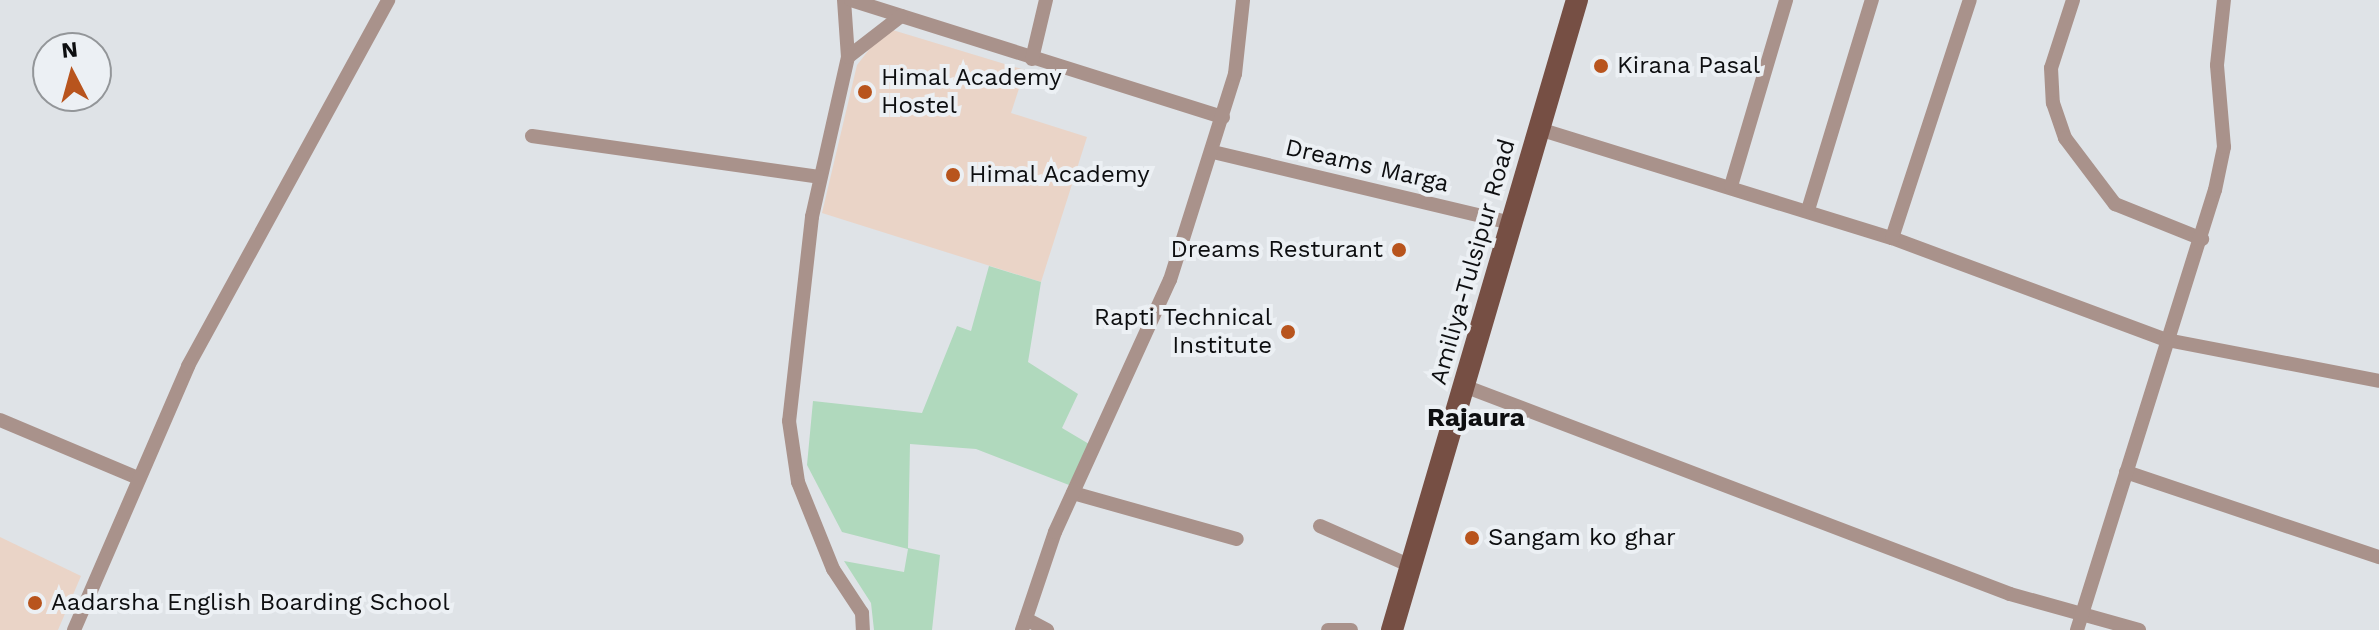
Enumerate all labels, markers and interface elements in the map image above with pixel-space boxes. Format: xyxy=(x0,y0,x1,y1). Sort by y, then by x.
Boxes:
north arrow xyxy=(32,32,112,112)
text: N xyxy=(60,36,79,63)
place label: Kirana Pasal xyxy=(1617,52,1761,80)
marker: Kirana Pasal xyxy=(1592,57,1610,75)
place label: Himal Academy Hostel xyxy=(881,64,1063,120)
marker: Himal Academy Hostel xyxy=(856,83,874,101)
street label: Dreams Marga xyxy=(1282,133,1452,199)
street label: Amiliya-Tulsipur Road xyxy=(1424,136,1522,388)
place label: Himal Academy xyxy=(969,161,1151,189)
marker: Himal Academy xyxy=(944,166,962,184)
place label: Dreams Resturant xyxy=(1171,236,1383,264)
marker: Dreams Resturant xyxy=(1390,241,1408,259)
place label: Rapti Technical Institute xyxy=(1093,304,1272,360)
marker: Rapti Technical Institute xyxy=(1279,323,1297,341)
district label: Rajaura xyxy=(1427,402,1525,434)
place label: Sangam ko ghar xyxy=(1488,524,1676,552)
marker: Sangam ko ghar xyxy=(1463,529,1481,547)
place label: Aadarsha English Boarding School xyxy=(51,589,450,617)
marker: Aadarsha English Boarding School xyxy=(26,594,44,612)

